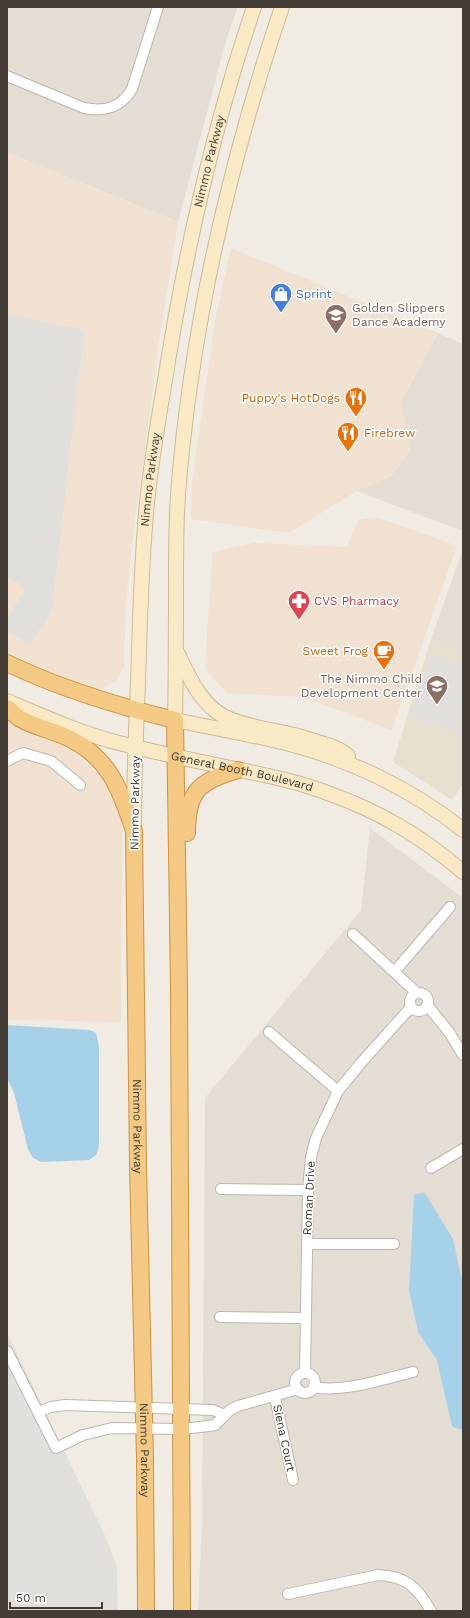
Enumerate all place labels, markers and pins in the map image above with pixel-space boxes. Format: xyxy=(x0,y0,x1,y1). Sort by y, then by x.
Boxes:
shop icon: Sprint xyxy=(268,281,294,314)
place label: Sprint xyxy=(296,287,332,301)
place label: Golden Slippers Dance Academy xyxy=(352,301,446,329)
school or university icon: Golden Slippers Dance Academy xyxy=(323,302,349,335)
restaurant icon: Puppy's HotDogs xyxy=(343,385,369,418)
place label: Puppy's HotDogs xyxy=(242,391,340,405)
restaurant icon: Firebrew xyxy=(335,420,361,453)
place label: Firebrew xyxy=(364,426,415,440)
pharmacy icon: CVS Pharmacy xyxy=(286,588,312,621)
place label: CVS Pharmacy xyxy=(314,594,400,608)
cafe icon: Sweet Frog xyxy=(371,638,397,671)
place label: Sweet Frog xyxy=(303,644,369,658)
place label: The Nimmo Child Development Center xyxy=(301,672,422,700)
school or university icon: The Nimmo Child Development Center xyxy=(424,673,450,706)

